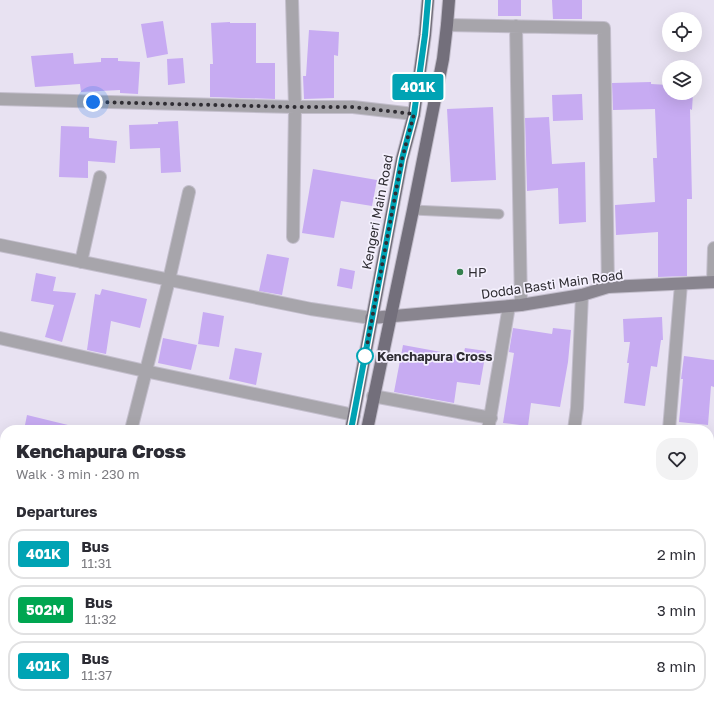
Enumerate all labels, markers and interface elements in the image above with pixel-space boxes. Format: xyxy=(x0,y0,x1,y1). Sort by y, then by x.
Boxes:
map controls xyxy=(662,12,702,100)
button: locate xyxy=(662,12,702,52)
button: layers xyxy=(662,60,702,100)
line badge: 401K xyxy=(390,74,446,100)
text: 401K xyxy=(400,78,436,95)
your location xyxy=(83,92,103,112)
street label: Kengeri Main Road xyxy=(358,153,396,271)
place label: HP xyxy=(468,264,486,280)
street label: Dodda Basti Main Road xyxy=(480,266,624,302)
marker: HP xyxy=(455,267,465,277)
marker: Kenchapura Cross xyxy=(356,347,374,365)
place label: Kenchapura Cross xyxy=(377,348,492,364)
button: heart xyxy=(656,438,698,480)
text: Kenchapura Cross xyxy=(16,439,186,462)
text: Walk · 3 min · 230 m xyxy=(16,466,139,482)
text: Departures xyxy=(16,502,97,520)
text: Bus xyxy=(81,537,109,555)
text: 401K xyxy=(26,545,61,562)
text: 2 min xyxy=(657,545,696,563)
text: 11:31 xyxy=(81,555,112,571)
text: Bus xyxy=(85,593,113,611)
text: 502M xyxy=(26,601,65,618)
text: 3 min xyxy=(657,601,696,619)
text: 11:32 xyxy=(85,611,116,627)
text: Bus xyxy=(81,649,109,667)
text: 401K xyxy=(26,657,61,674)
text: 8 min xyxy=(657,657,696,675)
text: 11:37 xyxy=(81,667,112,683)

